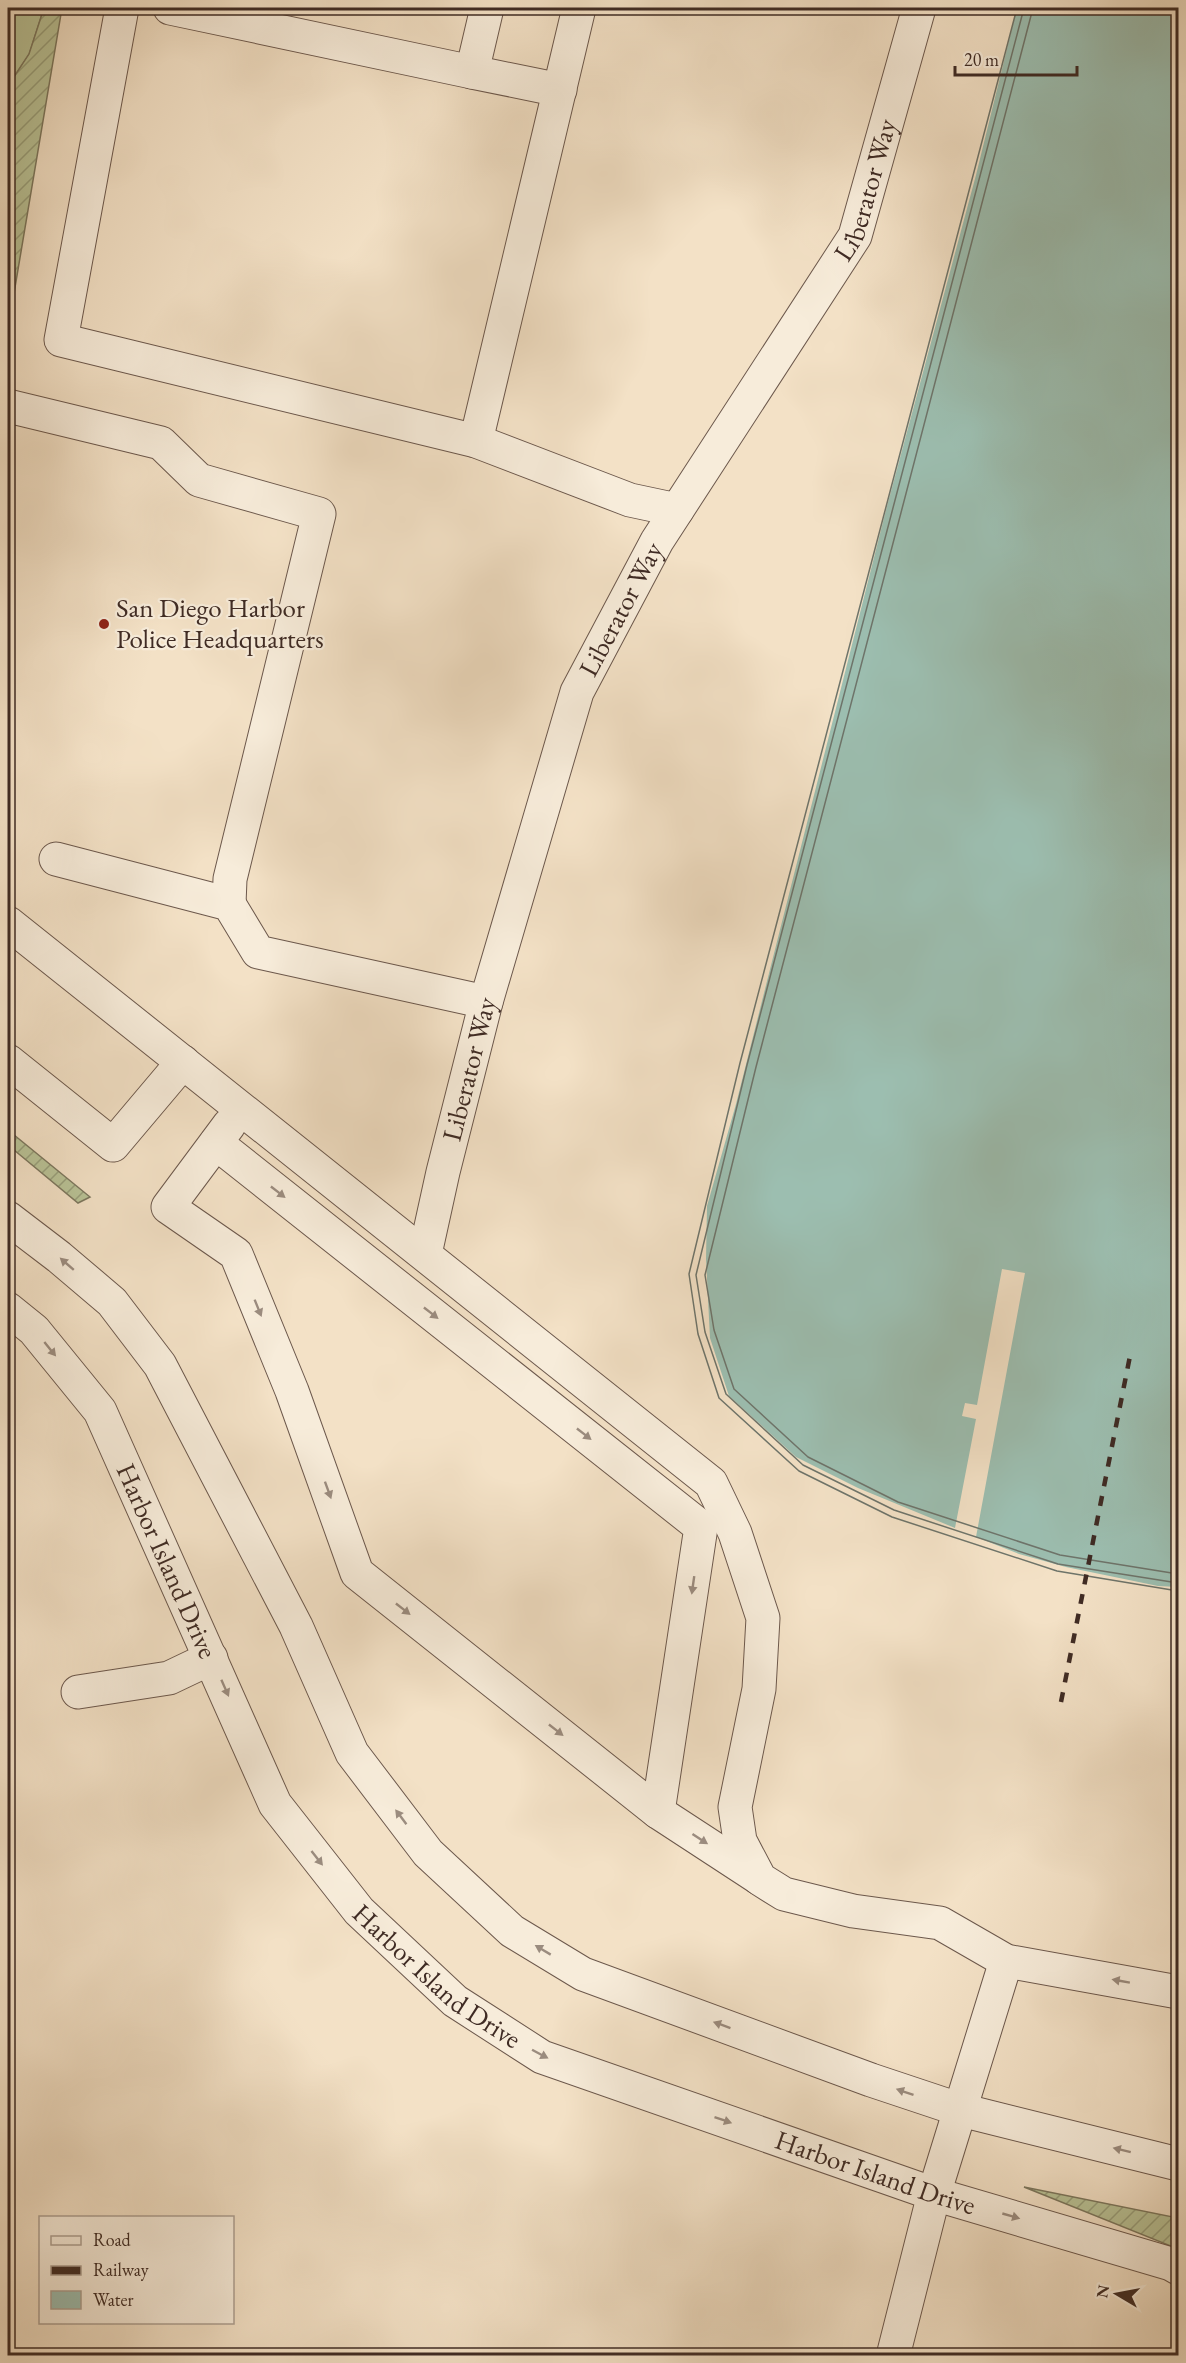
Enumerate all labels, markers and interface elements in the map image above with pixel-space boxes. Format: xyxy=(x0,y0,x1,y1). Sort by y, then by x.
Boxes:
scale bar xyxy=(955,39,1076,77)
text: 20 m xyxy=(964,48,999,71)
street label: Liberator Way xyxy=(825,115,904,268)
street label: Liberator Way xyxy=(570,536,670,682)
place label: San Diego Harbor Police Headquarters xyxy=(116,590,324,656)
marker: San Diego Harbor Police Headquarters xyxy=(97,617,111,631)
street label: Liberator Way xyxy=(433,993,504,1145)
one-way arrow xyxy=(270,1186,286,1199)
one-way arrow xyxy=(60,1258,75,1271)
one-way arrow xyxy=(254,1299,263,1317)
one-way arrow xyxy=(423,1307,439,1320)
one-way arrow xyxy=(43,1341,56,1357)
one-way arrow xyxy=(576,1428,591,1440)
street label: Harbor Island Drive xyxy=(109,1458,226,1664)
one-way arrow xyxy=(323,1481,333,1499)
one-way arrow xyxy=(688,1575,697,1594)
one-way arrow xyxy=(395,1603,411,1616)
one-way arrow xyxy=(220,1680,229,1697)
one-way arrow xyxy=(548,1724,564,1737)
one-way arrow xyxy=(396,1810,408,1825)
one-way arrow xyxy=(691,1833,707,1845)
one-way arrow xyxy=(311,1850,324,1866)
street label: Harbor Island Drive xyxy=(345,1896,528,2056)
one-way arrow xyxy=(535,1944,551,1955)
one-way arrow xyxy=(1111,1976,1130,1985)
one-way arrow xyxy=(713,2020,731,2029)
one-way arrow xyxy=(531,2049,548,2059)
one-way arrow xyxy=(896,2086,914,2096)
one-way arrow xyxy=(714,2115,732,2125)
street label: Harbor Island Drive xyxy=(770,2122,980,2222)
one-way arrow xyxy=(1112,2145,1130,2154)
one-way arrow xyxy=(1002,2212,1020,2221)
legend xyxy=(39,2216,234,2324)
text: Road xyxy=(93,2228,132,2251)
text: Railway xyxy=(93,2258,149,2281)
north arrow xyxy=(1087,2264,1147,2324)
text: N xyxy=(1091,2283,1114,2300)
text: Water xyxy=(93,2288,134,2311)

